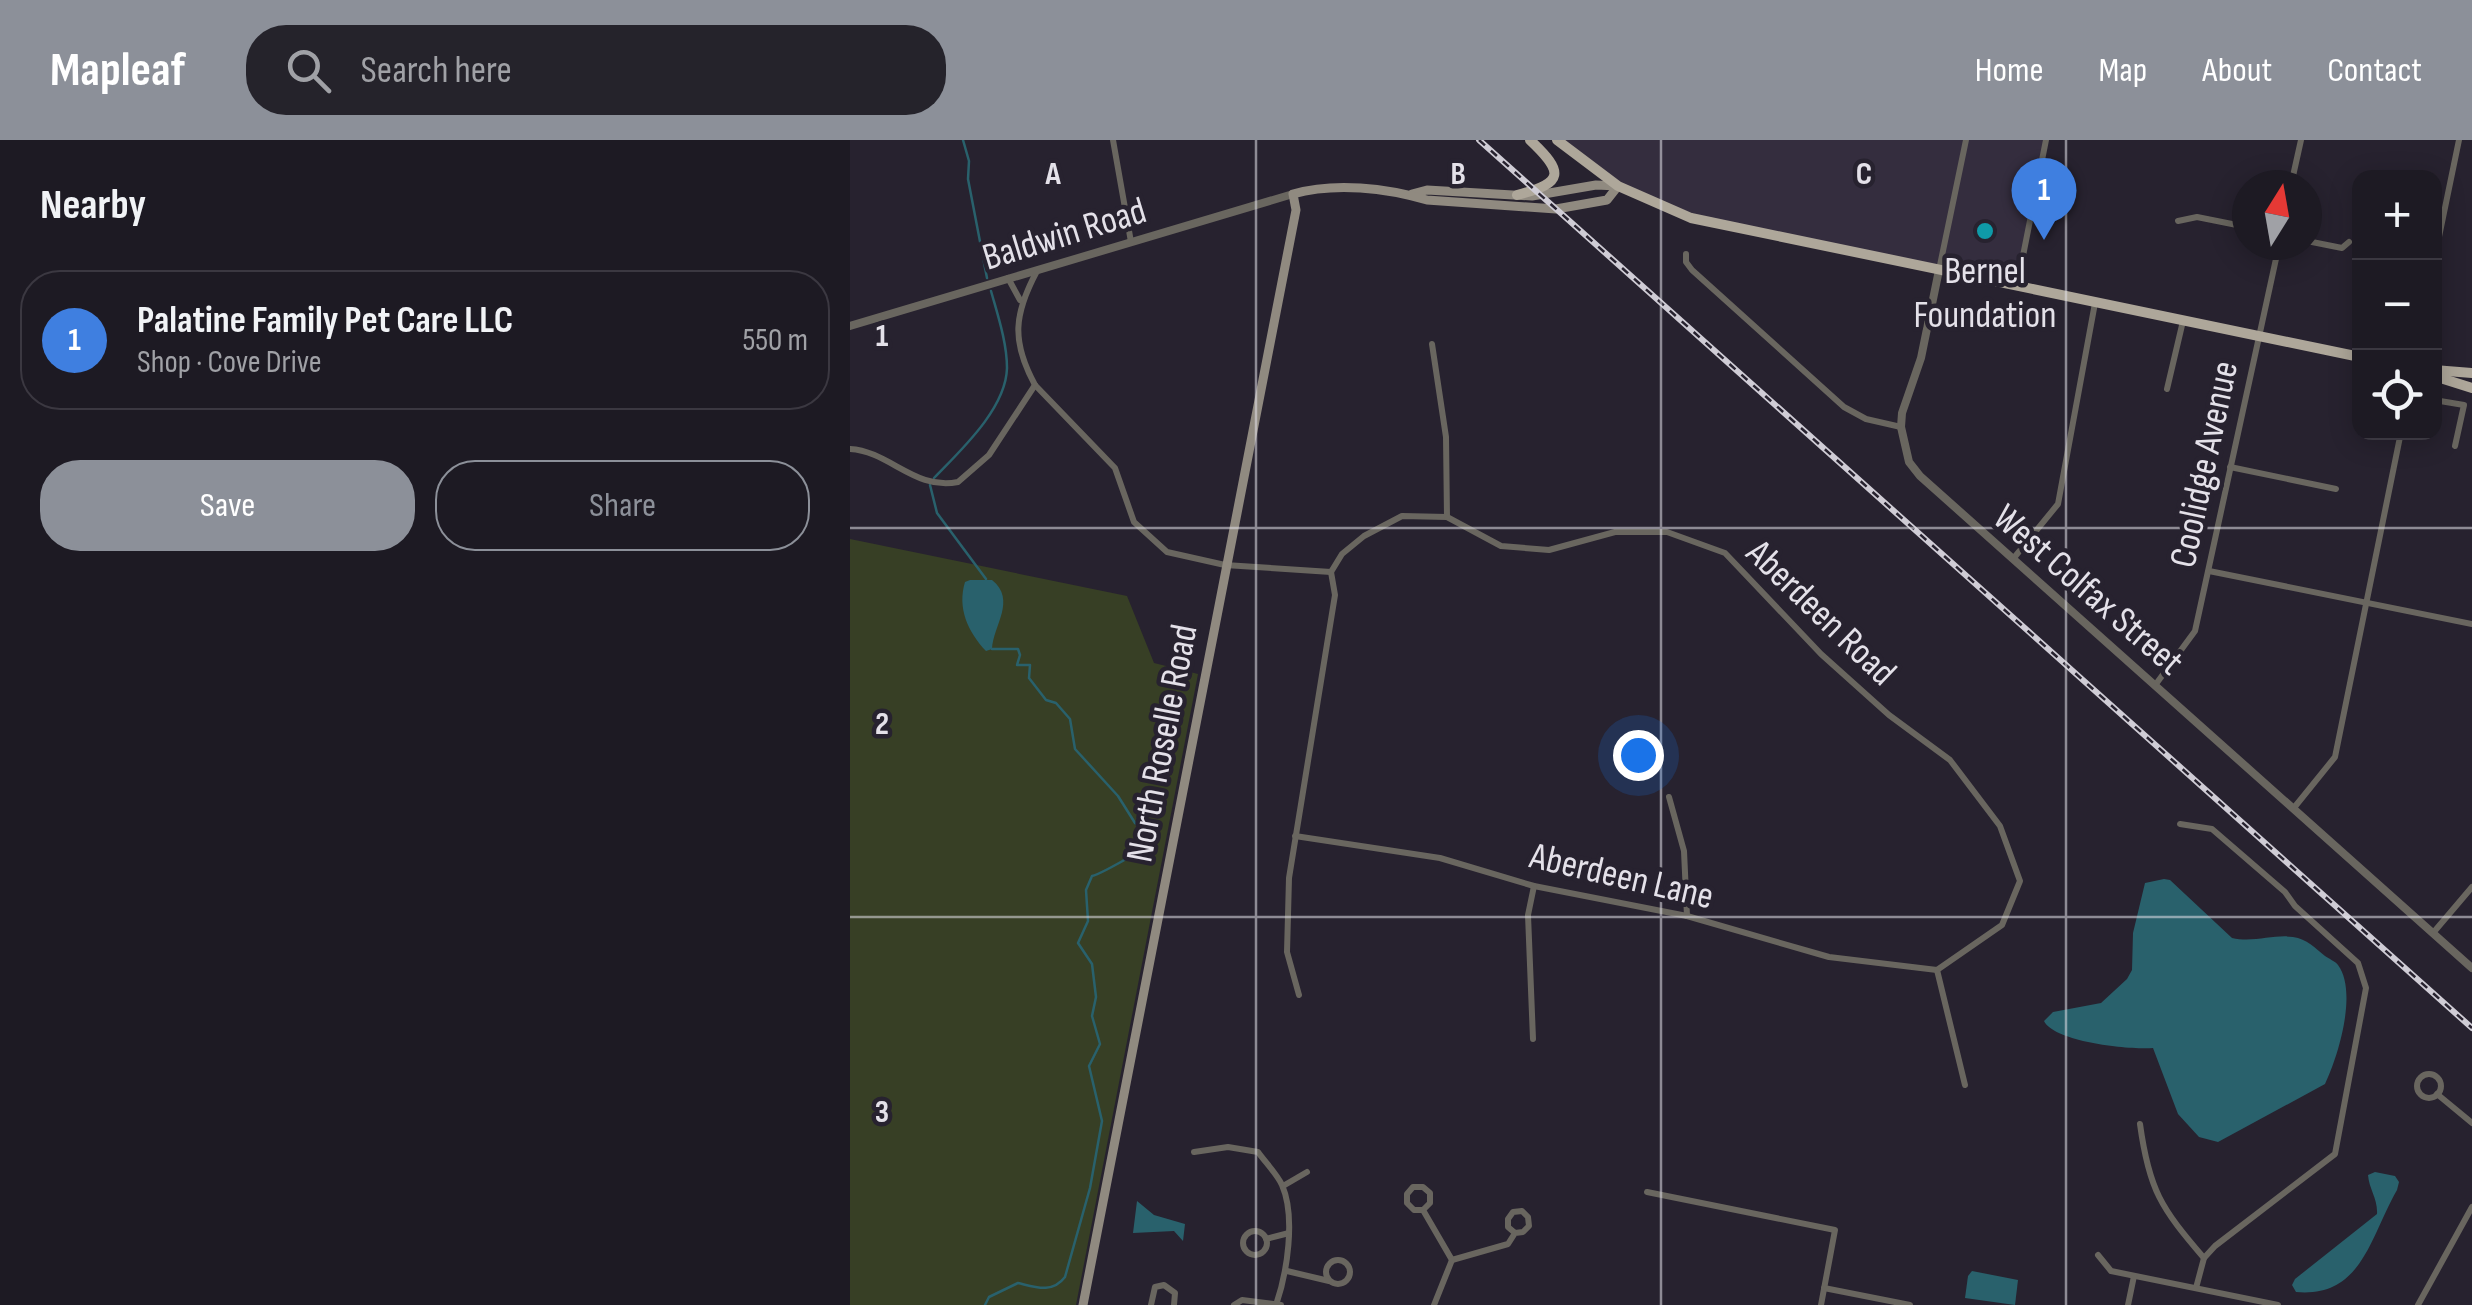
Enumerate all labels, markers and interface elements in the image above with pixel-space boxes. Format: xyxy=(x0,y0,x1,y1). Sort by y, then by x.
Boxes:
search box xyxy=(246,25,946,115)
text: Mapleaf xyxy=(50,42,186,99)
icon: search xyxy=(281,43,336,98)
text: Search here xyxy=(361,48,512,93)
text: Home xyxy=(1975,49,2044,92)
text: Map xyxy=(2099,49,2147,92)
text: About xyxy=(2202,49,2272,92)
text: Contact xyxy=(2327,49,2422,92)
text: A xyxy=(1044,155,1061,194)
text: B xyxy=(1450,155,1466,194)
text: C xyxy=(1856,155,1872,194)
pin: 1 xyxy=(2012,158,2076,240)
north arrow xyxy=(2232,170,2322,260)
map controls xyxy=(2352,170,2442,440)
button: + xyxy=(2352,170,2442,260)
text: Nearby xyxy=(40,180,146,231)
street label: Baldwin Road xyxy=(977,188,1152,281)
marker: Bernel Foundation xyxy=(1974,220,1996,242)
place label: Bernel Foundation xyxy=(1914,249,2056,338)
button: − xyxy=(2352,260,2442,350)
text: Palatine Family Pet Care LLC xyxy=(137,298,513,343)
text: 1 xyxy=(876,317,889,356)
text: 1 xyxy=(68,321,81,360)
text: 550 m xyxy=(742,321,808,360)
text: Shop · Cove Drive xyxy=(137,343,322,382)
button: locate xyxy=(2352,350,2442,440)
street label: Coolidge Avenue xyxy=(2161,357,2248,572)
button: Save xyxy=(40,460,415,551)
button: Share xyxy=(435,460,810,551)
street label: West Colfax Street xyxy=(1984,495,2192,685)
street label: Aberdeen Road xyxy=(1736,530,1905,695)
street label: North Roselle Road xyxy=(1117,621,1208,866)
text: 2 xyxy=(875,705,889,744)
your location xyxy=(1613,730,1664,781)
street label: Aberdeen Lane xyxy=(1525,833,1718,919)
text: 3 xyxy=(875,1093,889,1132)

